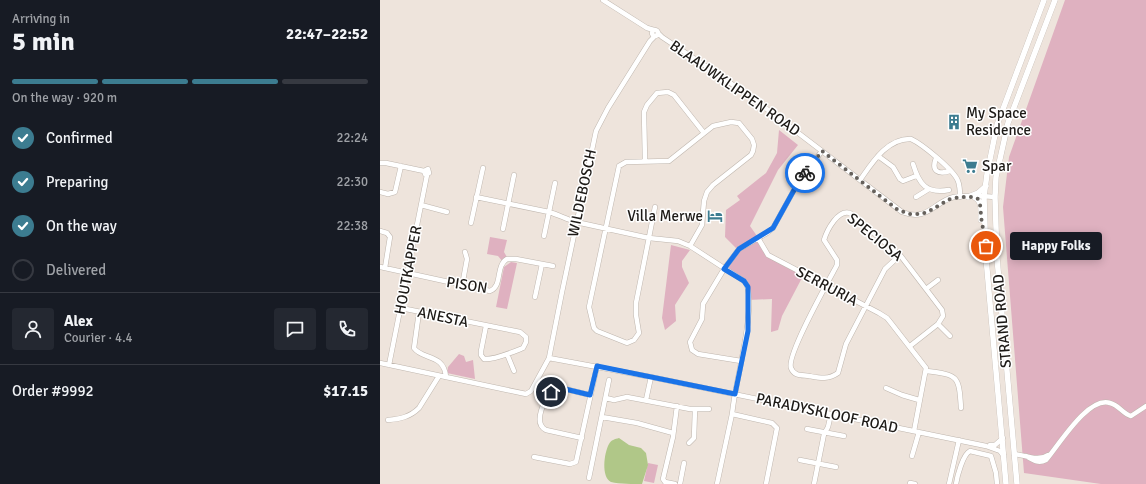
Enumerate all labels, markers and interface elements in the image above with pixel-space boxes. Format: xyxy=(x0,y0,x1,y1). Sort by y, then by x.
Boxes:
text: Arriving in xyxy=(12,11,70,27)
text: 22:47–22:52 xyxy=(286,25,368,43)
text: 5 min xyxy=(12,26,75,58)
street label: BLAAUWKLIPPEN ROAD xyxy=(666,36,804,140)
text: On the way · 920 m xyxy=(12,90,117,106)
place label: My Space Residence xyxy=(966,104,1031,139)
building icon: My Space Residence xyxy=(945,113,963,131)
icon: check xyxy=(12,127,34,149)
text: Confirmed xyxy=(46,129,113,147)
text: 22:24 xyxy=(336,130,368,146)
street label: WILDEBOSCH xyxy=(564,147,600,239)
courier xyxy=(785,153,825,193)
supermarket icon: Spar xyxy=(961,157,979,175)
place label: Spar xyxy=(982,157,1012,175)
icon: bike xyxy=(794,162,816,184)
icon: check xyxy=(12,171,34,193)
text: Preparing xyxy=(46,173,109,191)
text: 22:30 xyxy=(336,174,368,190)
place label: Villa Merwe xyxy=(627,207,703,225)
hotel icon: Villa Merwe xyxy=(706,207,724,225)
street label: SPECIOSA xyxy=(844,209,906,265)
icon: check xyxy=(12,215,34,237)
text: On the way xyxy=(46,217,117,235)
text: 22:38 xyxy=(336,218,368,234)
street label: HOUTKAPPER xyxy=(391,224,425,316)
pin xyxy=(969,229,1003,263)
callout: Happy Folks xyxy=(1010,232,1102,260)
icon: bag xyxy=(975,235,997,257)
text: Happy Folks xyxy=(1022,238,1090,254)
text: Delivered xyxy=(46,261,106,279)
street label: SERRURIA xyxy=(793,262,861,310)
street label: PISON xyxy=(445,273,489,297)
street label: STRAND ROAD xyxy=(989,273,1015,369)
street label: ANESTA xyxy=(416,303,470,331)
button: person xyxy=(12,308,54,350)
button: chat xyxy=(274,308,316,350)
button: phone xyxy=(326,308,368,350)
text: Alex xyxy=(64,312,93,330)
text: Courier · 4.4 xyxy=(64,330,133,346)
pin xyxy=(534,375,568,409)
icon: home xyxy=(540,381,562,403)
text: Order #9992 xyxy=(12,382,94,400)
text: $17.15 xyxy=(323,382,368,400)
street label: PARADYSKLOOF ROAD xyxy=(754,389,900,437)

